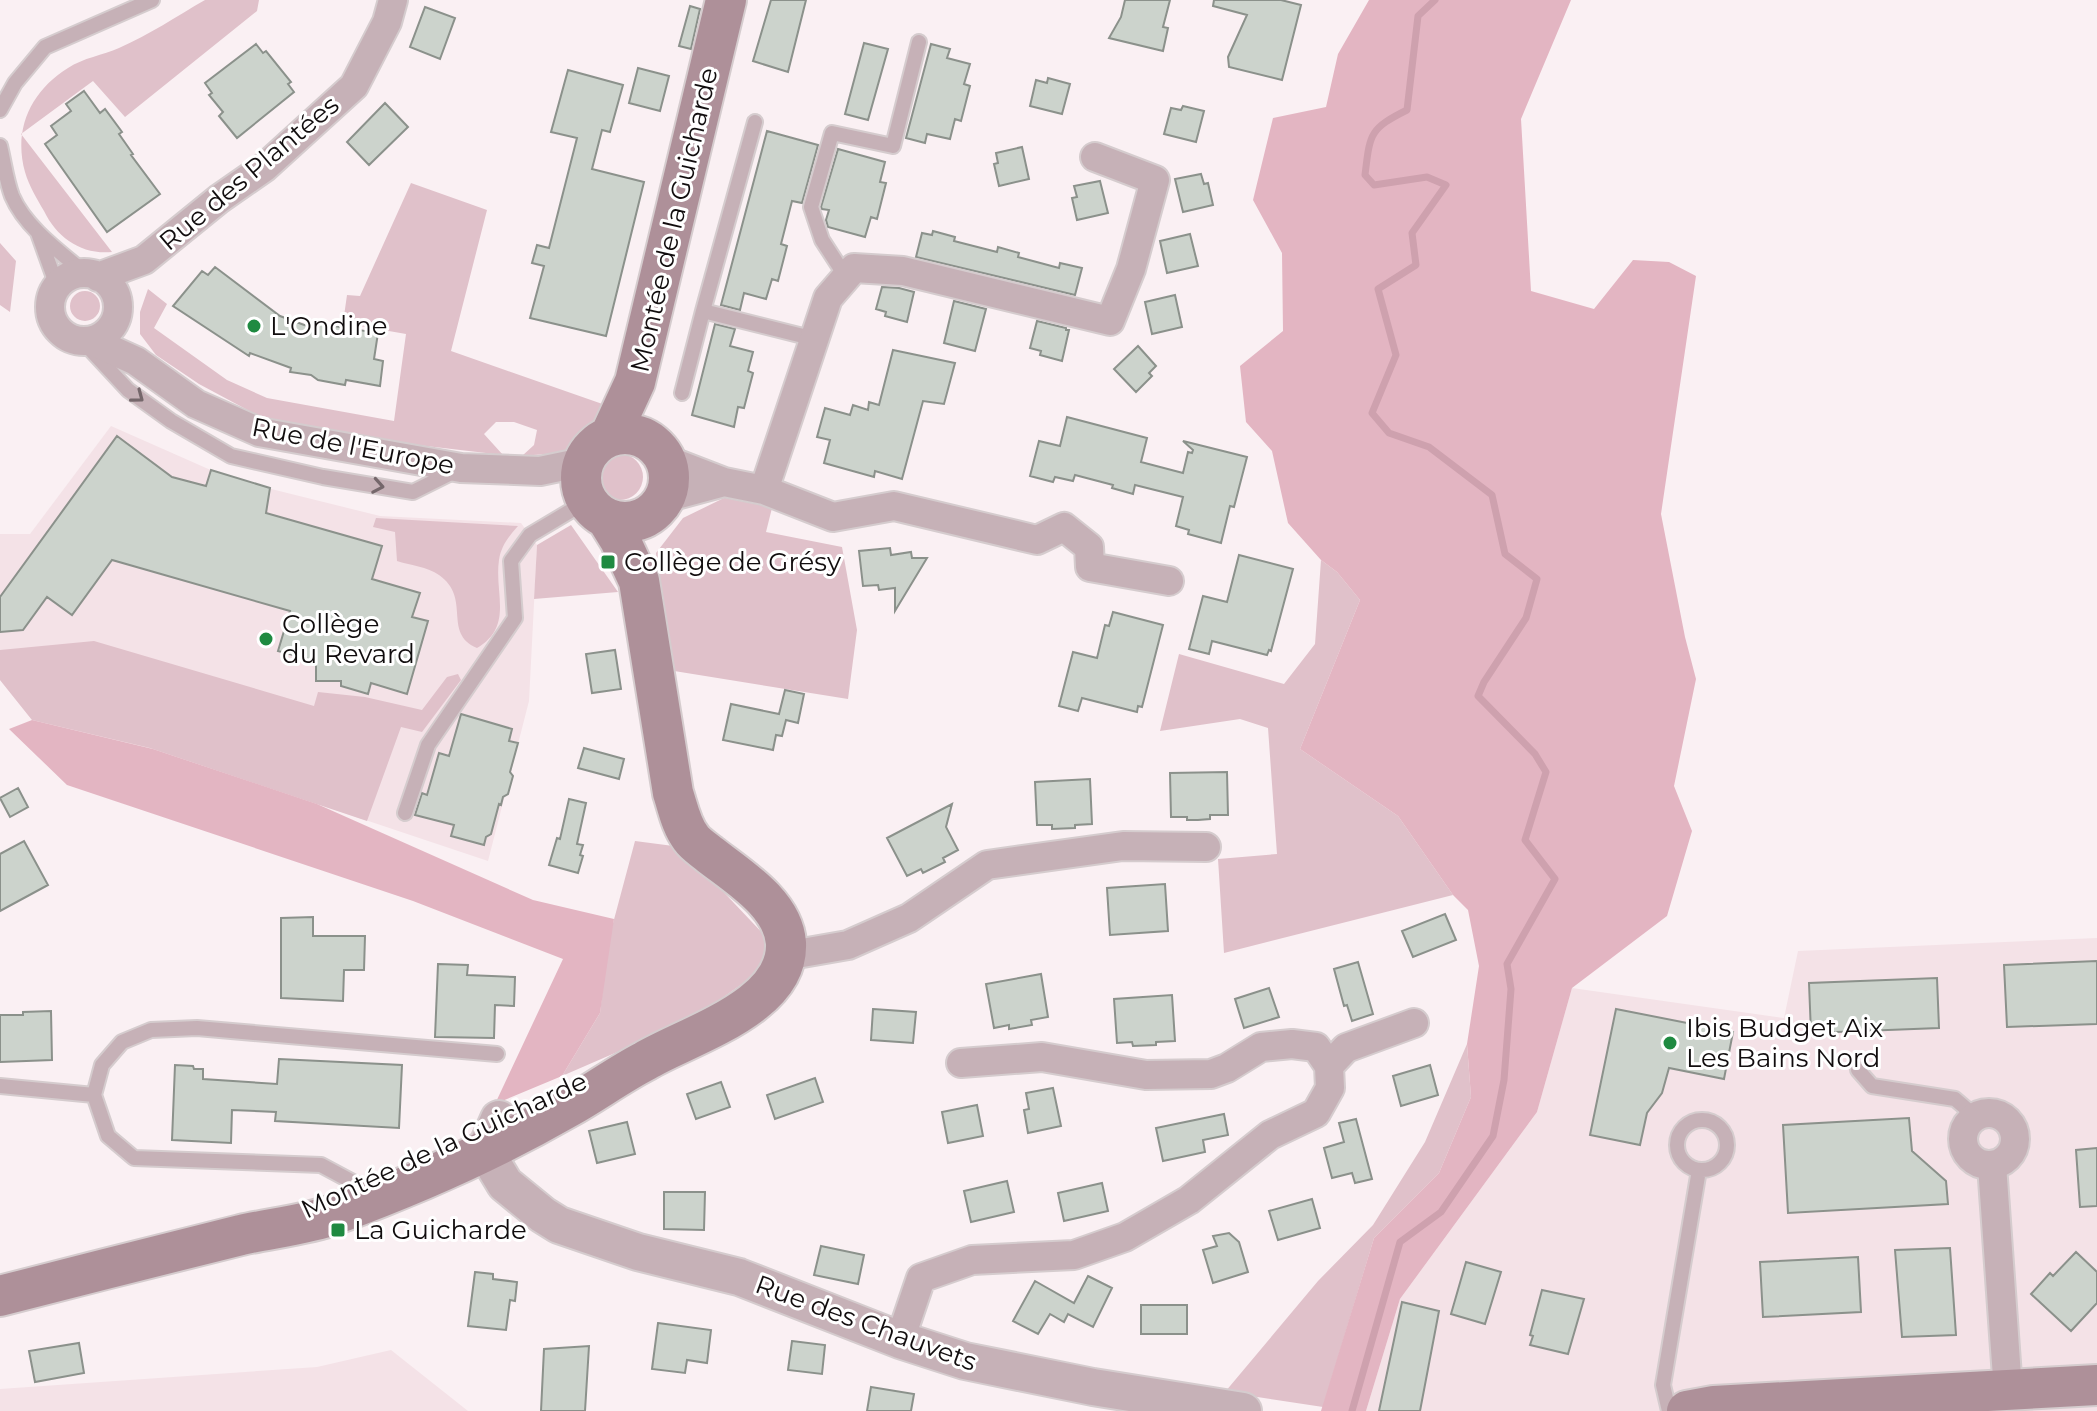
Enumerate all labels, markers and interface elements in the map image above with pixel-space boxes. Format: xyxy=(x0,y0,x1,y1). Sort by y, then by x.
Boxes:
street label: Montée de la Guicharde xyxy=(623,65,725,375)
street label: Rue des Plantées xyxy=(153,89,345,257)
place label: L'Ondine xyxy=(270,310,387,342)
marker: L'Ondine xyxy=(245,317,263,335)
one-way arrow xyxy=(129,387,144,402)
street label: Rue de l'Europe xyxy=(249,411,457,481)
one-way arrow xyxy=(371,477,384,494)
place label: Collège de Grésy xyxy=(624,546,842,578)
marker: Collège de Grésy xyxy=(599,553,617,571)
place label: Collège du Revard xyxy=(282,608,415,670)
marker: Collège du Revard xyxy=(257,630,275,648)
place label: Ibis Budget Aix Les Bains Nord xyxy=(1686,1012,1883,1074)
marker: Ibis Budget Aix Les Bains Nord xyxy=(1661,1034,1679,1052)
street label: Montée de la Guicharde xyxy=(296,1065,592,1225)
place label: La Guicharde xyxy=(354,1214,527,1246)
marker: La Guicharde xyxy=(329,1221,347,1239)
street label: Rue des Chauvets xyxy=(751,1268,981,1378)

